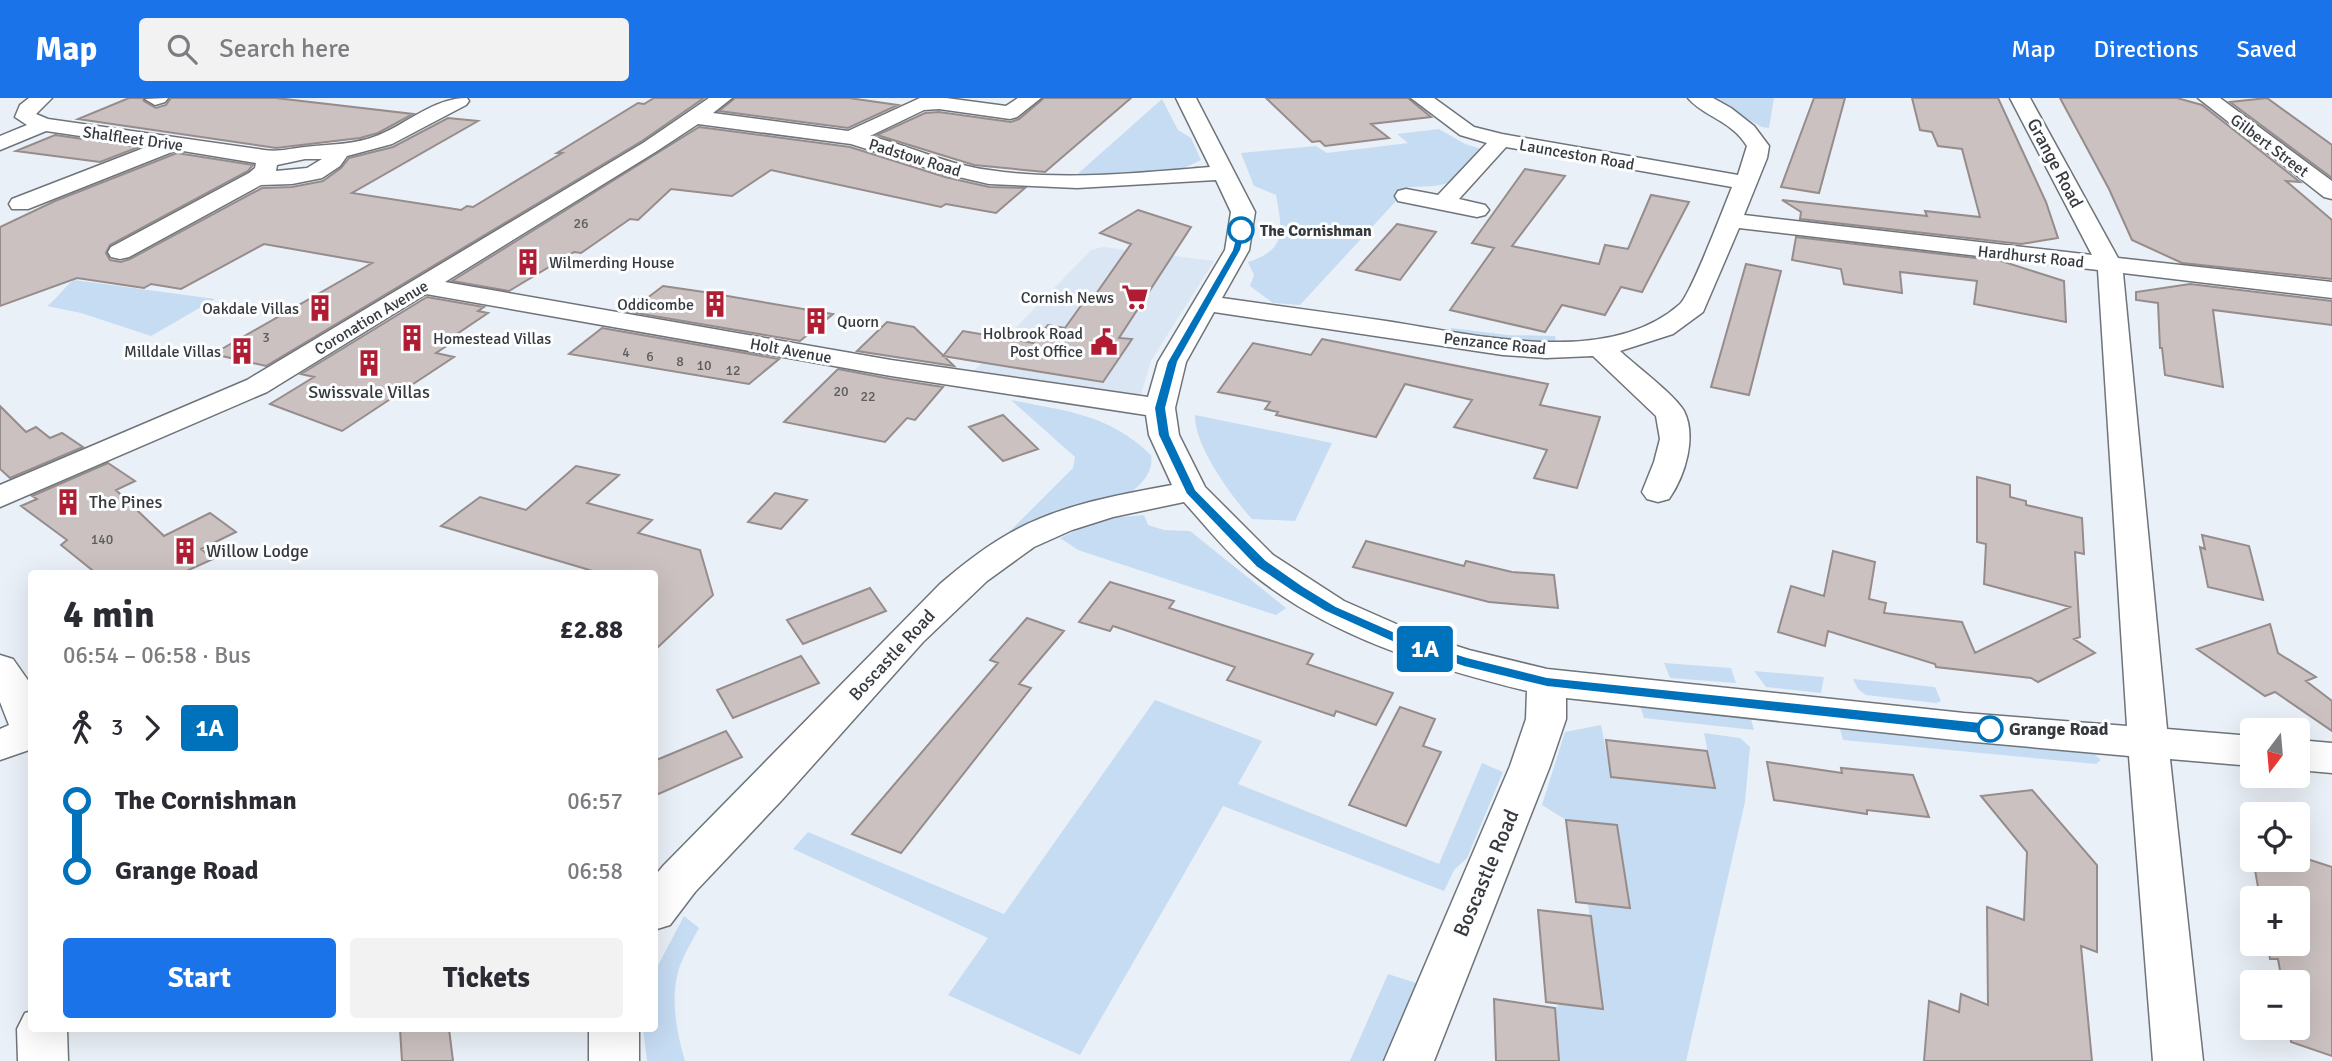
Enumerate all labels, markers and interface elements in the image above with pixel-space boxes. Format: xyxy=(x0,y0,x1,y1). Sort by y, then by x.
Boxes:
search box xyxy=(139,18,629,81)
text: Map xyxy=(35,29,97,70)
icon: search xyxy=(163,30,201,68)
text: Search here xyxy=(219,33,350,65)
text: Map xyxy=(2011,34,2056,64)
text: Directions xyxy=(2094,34,2199,64)
text: Saved xyxy=(2237,34,2297,64)
street label: Gilbert Street xyxy=(2226,110,2313,182)
street label: Grange Road xyxy=(2022,115,2088,211)
street label: Shalfleet Drive xyxy=(81,122,184,156)
street label: Padstow Road xyxy=(866,134,963,181)
street label: Launceston Road xyxy=(1518,135,1636,175)
house number: 26 xyxy=(573,215,589,232)
marker: The Cornishman xyxy=(1228,217,1254,243)
place label: The Cornishman xyxy=(1260,221,1372,241)
street label: Hardhurst Road xyxy=(1977,241,2085,273)
building icon: Wilmerding House xyxy=(513,247,543,277)
place label: Wilmerding House xyxy=(549,253,674,273)
street label: Coronation Avenue xyxy=(311,276,432,360)
supermarket icon: Cornish News xyxy=(1120,282,1150,312)
place label: Cornish News xyxy=(1021,288,1114,308)
building icon: Oddicombe xyxy=(700,289,730,319)
building icon: Oakdale Villas xyxy=(305,293,335,323)
place label: Oddicombe xyxy=(617,295,694,315)
place label: Oakdale Villas xyxy=(202,299,299,319)
building icon: Quorn xyxy=(801,306,831,336)
place label: Quorn xyxy=(837,312,879,332)
building icon: Homestead Villas xyxy=(397,323,427,353)
place label: Holbrook Road Post Office xyxy=(983,324,1083,362)
public building icon: Holbrook Road Post Office xyxy=(1089,327,1119,357)
house number: 3 xyxy=(262,329,270,346)
place label: Homestead Villas xyxy=(433,329,551,349)
street label: Penzance Road xyxy=(1443,329,1547,359)
street label: Holt Avenue xyxy=(748,334,833,368)
building icon: Milldale Villas xyxy=(227,336,257,366)
place label: Milldale Villas xyxy=(124,342,221,362)
house number: 4 xyxy=(622,344,630,361)
building icon: Swissvale Villas xyxy=(354,348,384,378)
house number: 6 xyxy=(646,348,654,365)
house number: 8 xyxy=(676,353,684,370)
house number: 10 xyxy=(696,357,712,374)
house number: 12 xyxy=(725,362,741,379)
place label: Swissvale Villas xyxy=(308,381,430,403)
house number: 20 xyxy=(833,383,849,400)
house number: 22 xyxy=(860,388,876,405)
building icon: The Pines xyxy=(53,487,83,517)
place label: The Pines xyxy=(89,491,163,513)
house number: 140 xyxy=(91,531,113,548)
building icon: Willow Lodge xyxy=(170,536,200,566)
place label: Willow Lodge xyxy=(206,540,309,562)
text: 4 min xyxy=(63,591,155,638)
street label: Boscastle Road xyxy=(844,605,940,705)
text: £2.88 xyxy=(559,614,623,646)
line badge: 1A xyxy=(1394,626,1456,672)
text: 1A xyxy=(1411,634,1439,664)
text: 06:54 – 06:58 · Bus xyxy=(63,641,251,670)
icon: walk xyxy=(63,709,101,747)
icon: forward xyxy=(133,709,171,747)
text: 3 xyxy=(111,713,123,742)
text: 1A xyxy=(195,713,224,743)
marker: Grange Road xyxy=(1977,716,2003,742)
place label: Grange Road xyxy=(2009,718,2109,740)
north arrow xyxy=(2240,718,2310,788)
map controls xyxy=(2240,718,2310,1040)
text: The Cornishman xyxy=(115,785,297,817)
text: 06:57 xyxy=(567,787,623,816)
button: locate xyxy=(2240,802,2310,872)
street label: Boscastle Road xyxy=(1447,805,1525,941)
text: Grange Road xyxy=(115,855,259,887)
text: 06:58 xyxy=(567,857,623,886)
button: + xyxy=(2240,886,2310,956)
button: Start xyxy=(63,938,336,1018)
button: Tickets xyxy=(350,938,623,1018)
button: − xyxy=(2240,970,2310,1040)

